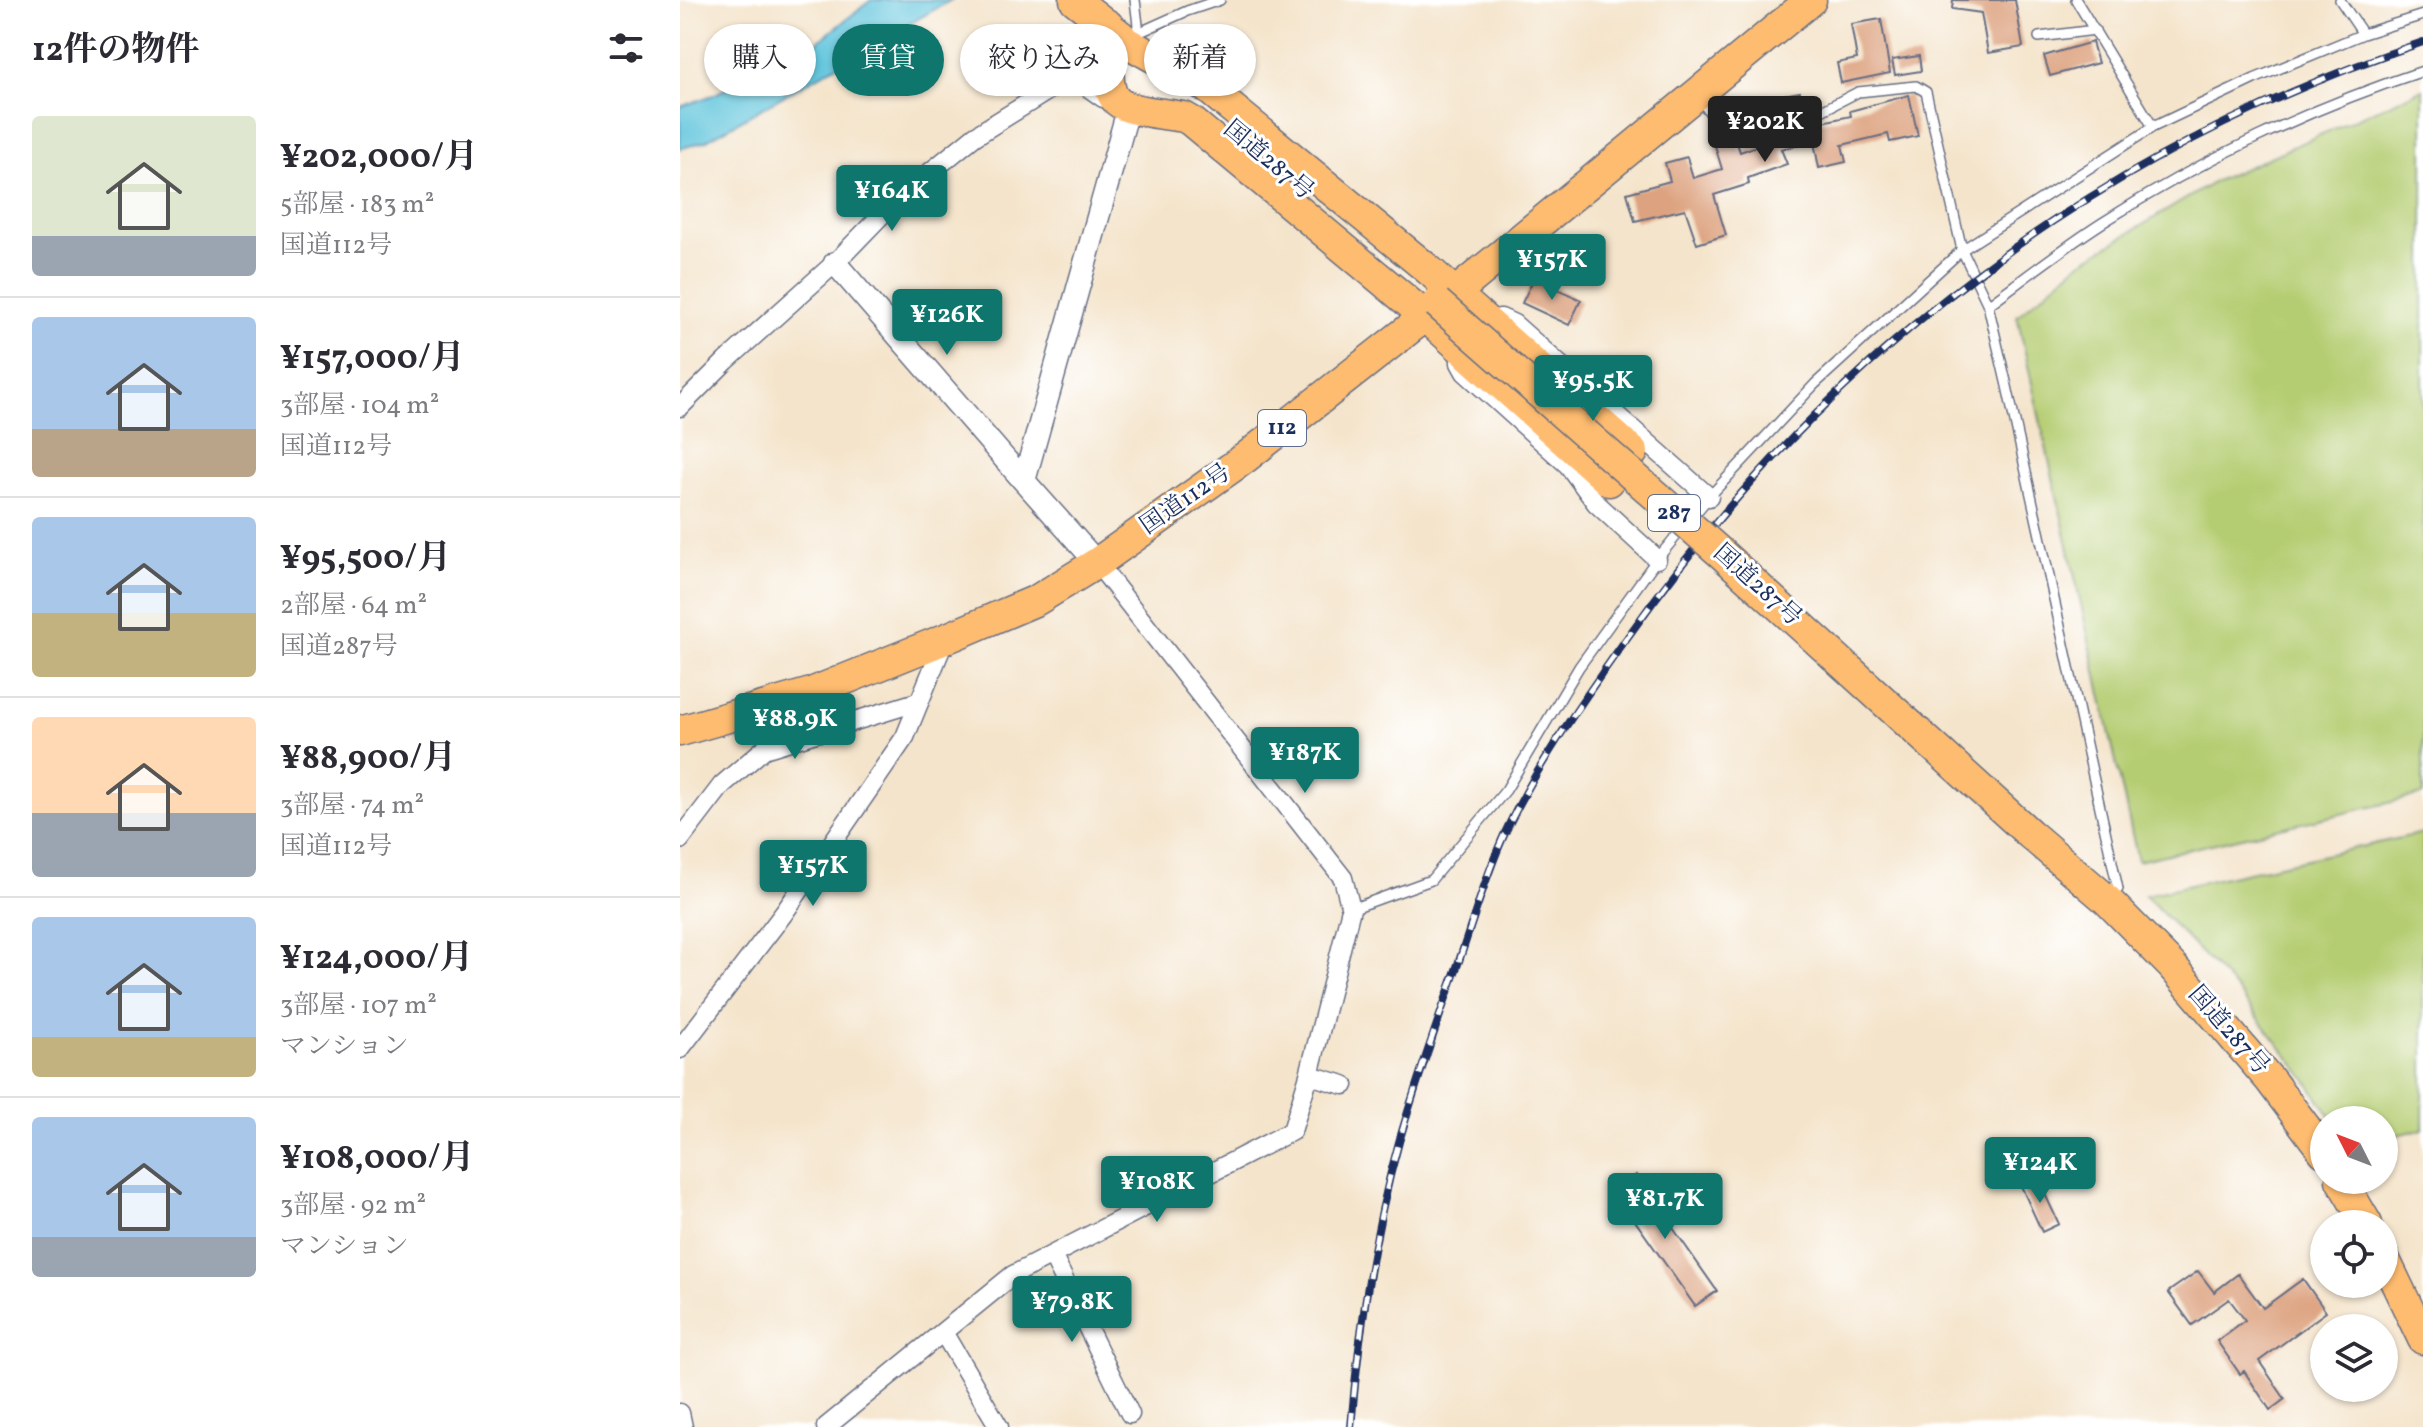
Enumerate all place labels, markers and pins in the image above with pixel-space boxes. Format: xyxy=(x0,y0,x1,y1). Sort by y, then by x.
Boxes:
pin: ¥202K xyxy=(1709,96,1821,164)
pin: ¥164K xyxy=(836,165,948,233)
pin: ¥157K xyxy=(1496,234,1608,302)
pin: ¥126K xyxy=(891,289,1003,357)
pin: ¥95.5K xyxy=(1528,355,1658,423)
pin: ¥88.9K xyxy=(730,693,860,761)
pin: ¥187K xyxy=(1249,727,1361,795)
pin: ¥157K xyxy=(757,840,869,908)
pin: ¥124K xyxy=(1984,1137,2096,1205)
pin: ¥108K xyxy=(1101,1156,1213,1224)
pin: ¥81.7K xyxy=(1600,1173,1730,1241)
pin: ¥79.8K xyxy=(1007,1276,1137,1344)

